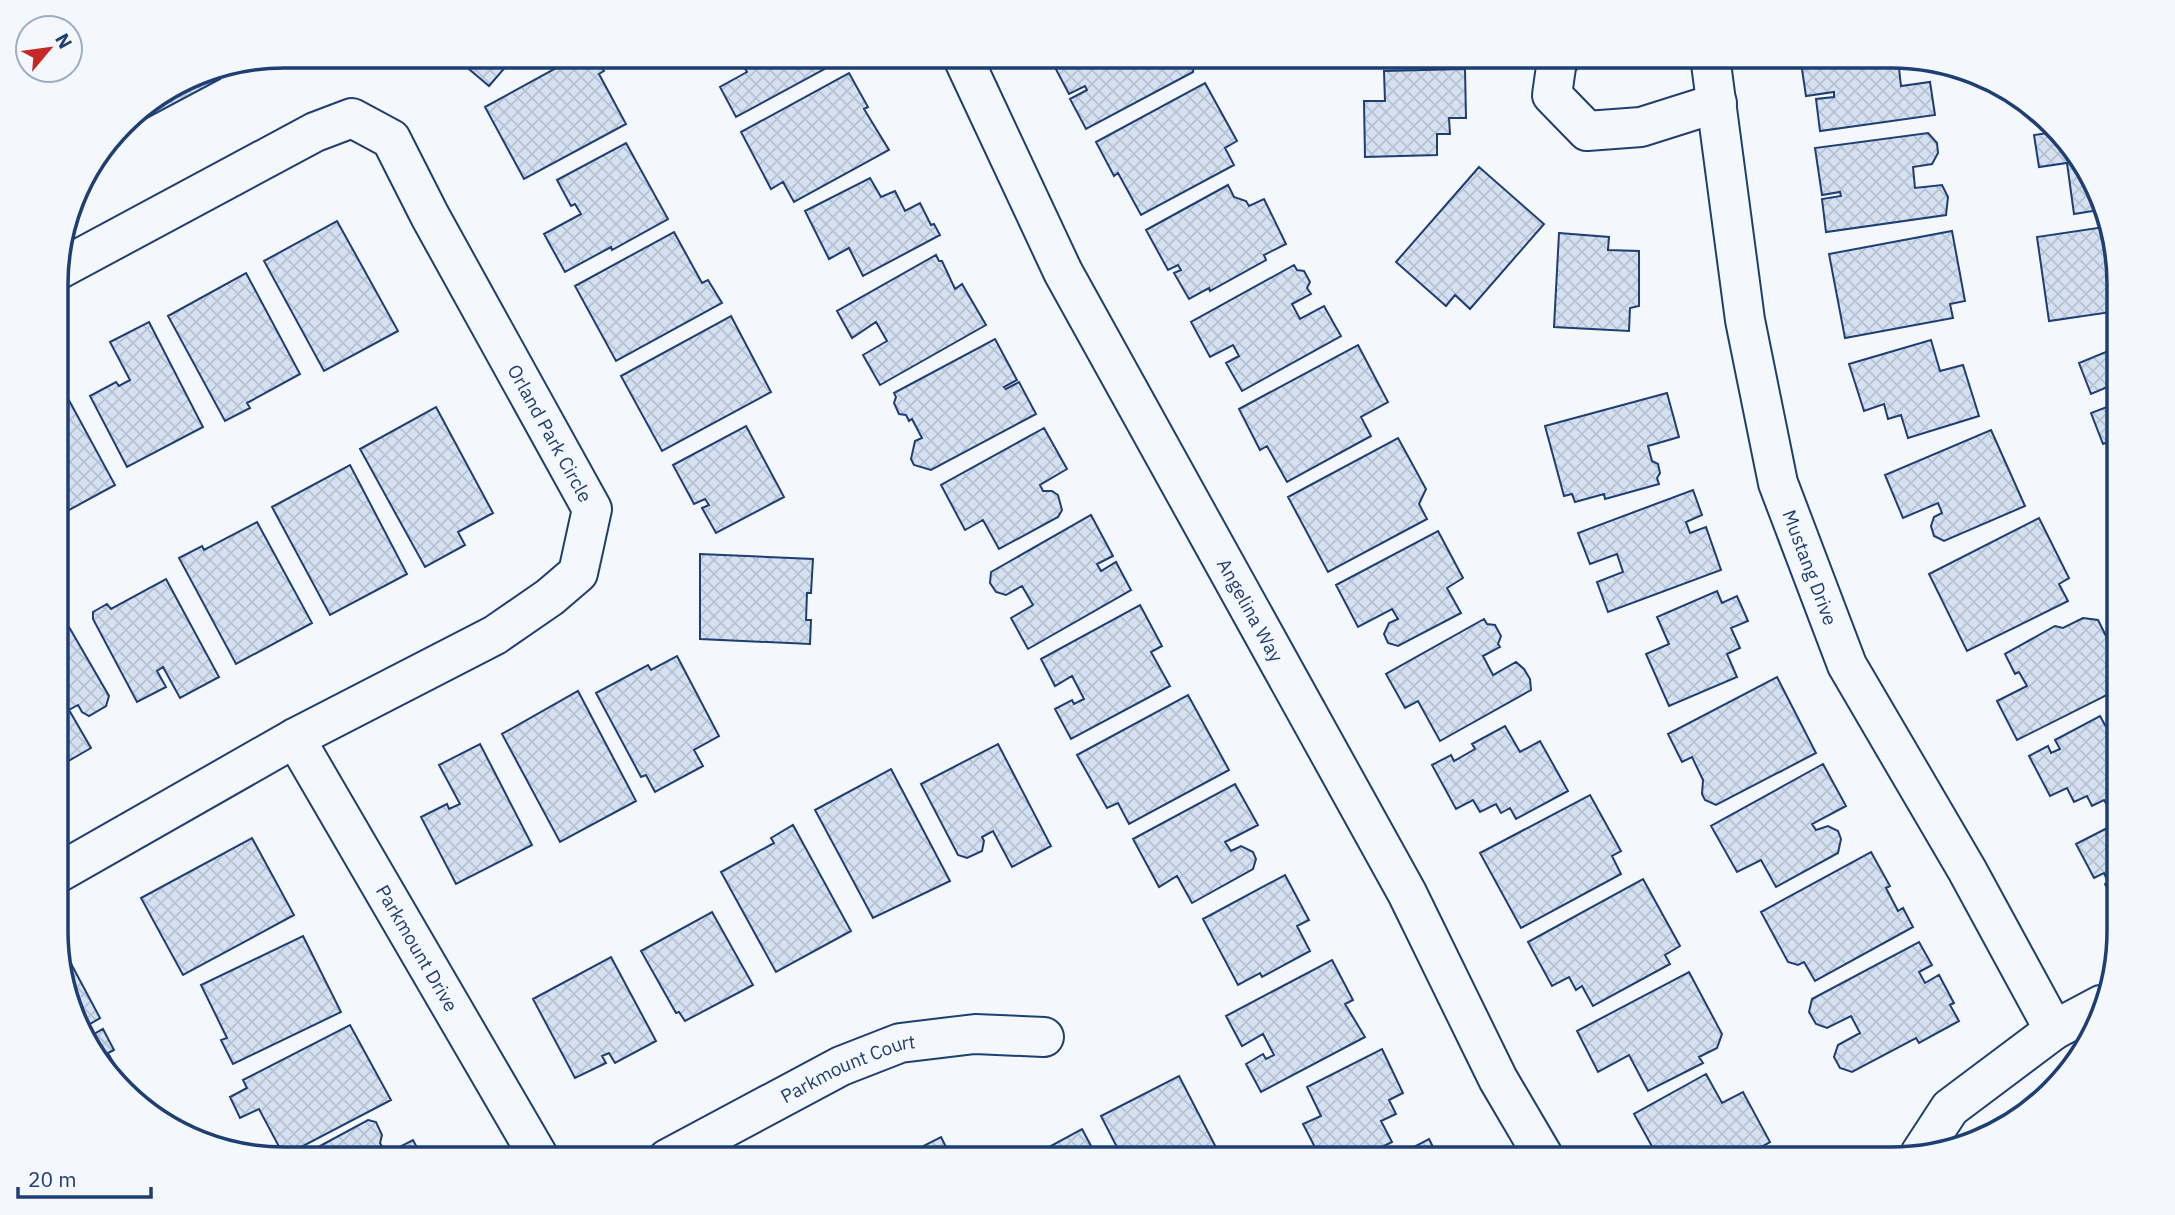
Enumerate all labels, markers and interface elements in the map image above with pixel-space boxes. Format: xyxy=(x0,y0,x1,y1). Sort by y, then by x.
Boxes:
north arrow xyxy=(14,14,84,84)
text: N xyxy=(50,29,78,53)
street label: Orland Park Circle xyxy=(502,360,598,506)
street label: Mustang Drive xyxy=(1777,506,1843,629)
street label: Angelina Way xyxy=(1212,554,1289,667)
street label: Parkmount Drive xyxy=(371,880,463,1016)
street label: Parkmount Court xyxy=(776,1029,916,1108)
scale bar xyxy=(18,1156,150,1200)
text: 20 m xyxy=(28,1165,77,1193)

